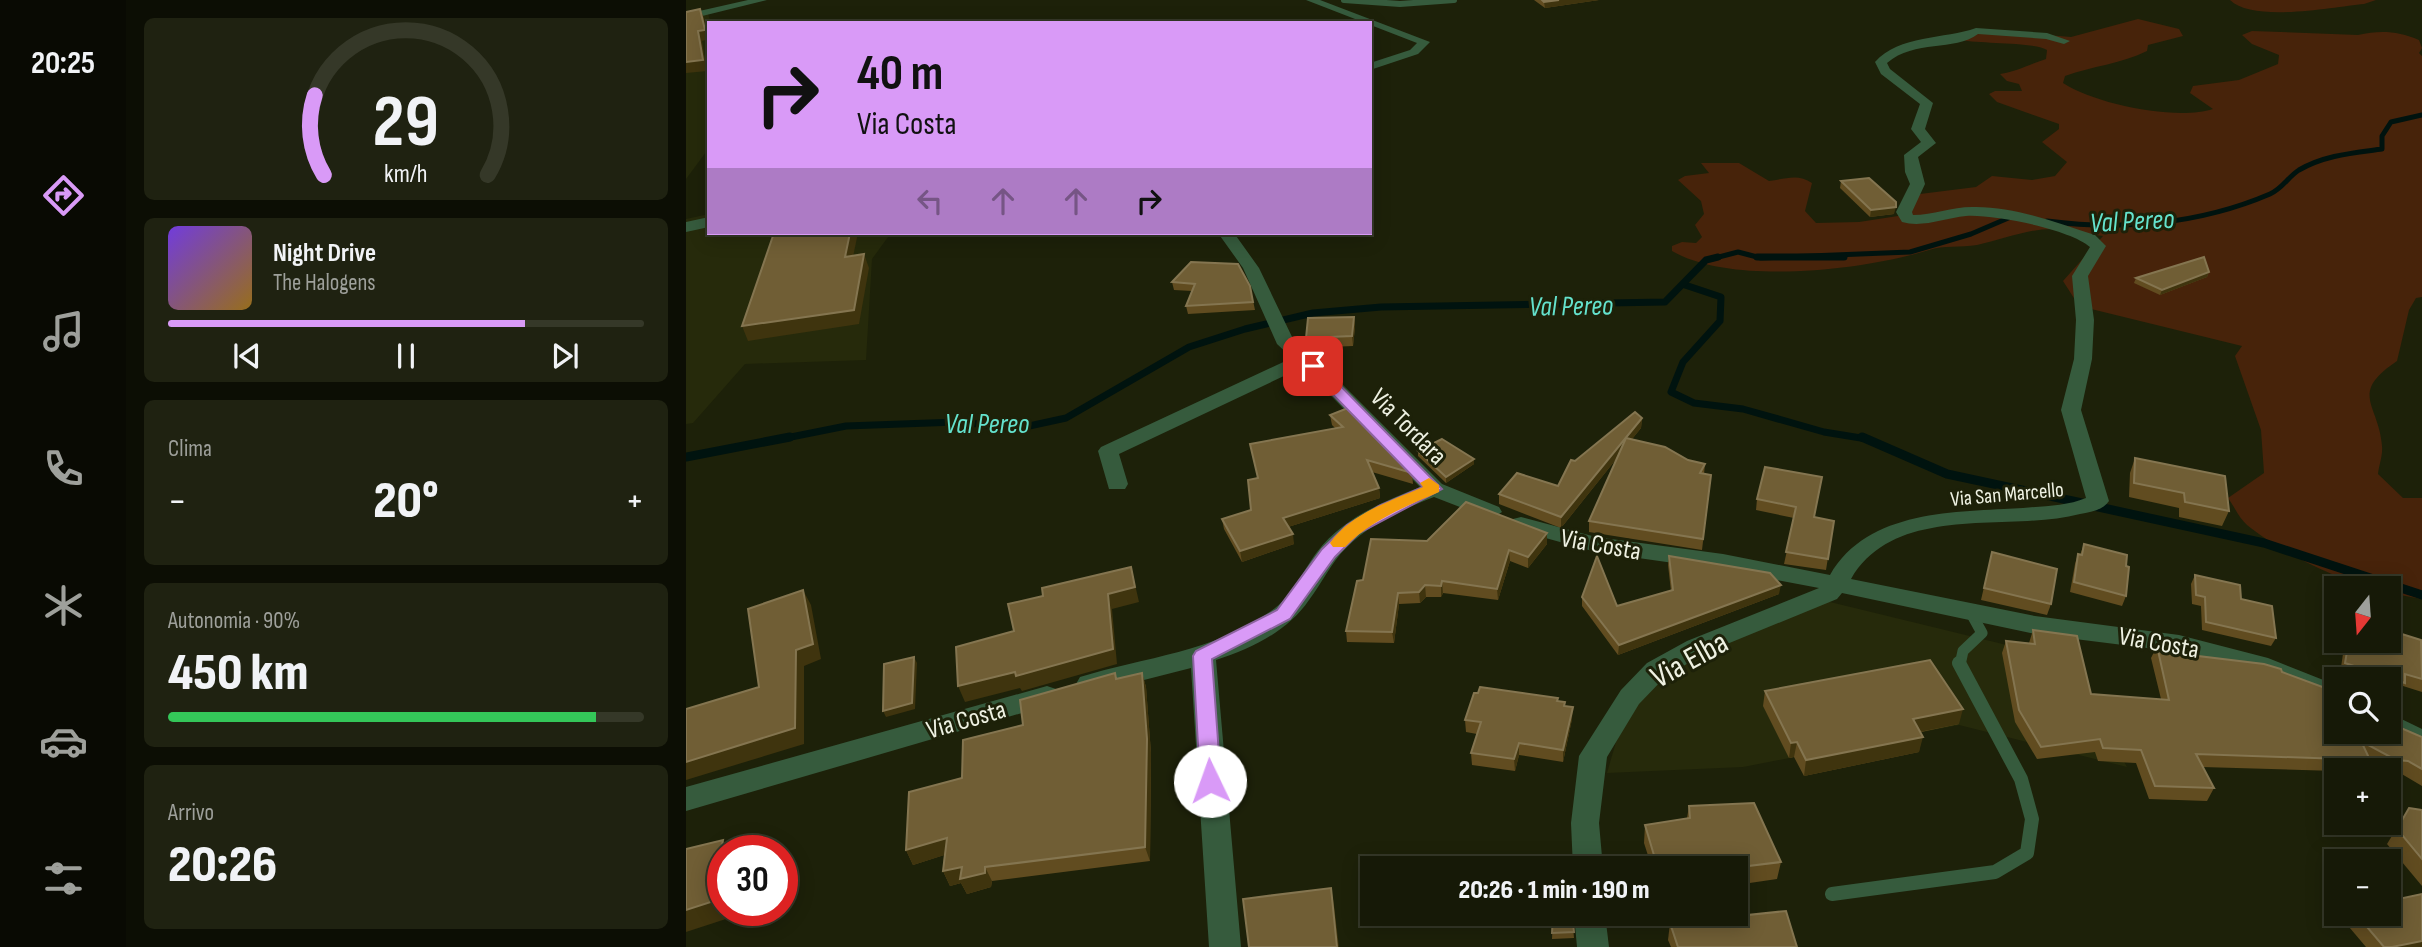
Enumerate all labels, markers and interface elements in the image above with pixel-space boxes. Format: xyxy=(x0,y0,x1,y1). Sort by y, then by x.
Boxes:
text: 20:25 xyxy=(31,44,95,83)
text: 40 m xyxy=(857,45,943,104)
icon: right xyxy=(742,49,833,140)
text: 29 xyxy=(373,79,439,167)
text: Via Costa xyxy=(857,105,957,144)
text: km/h xyxy=(384,159,428,190)
icon: directions xyxy=(39,171,88,220)
icon: left xyxy=(911,182,949,220)
icon: ahead xyxy=(984,182,1022,220)
icon: ahead xyxy=(1057,182,1095,220)
icon: right xyxy=(1130,182,1168,220)
water label: Val Pereo xyxy=(2089,203,2176,240)
text: Night Drive xyxy=(273,238,376,269)
text: The Halogens xyxy=(273,269,376,297)
water label: Val Pereo xyxy=(1528,289,1614,324)
icon: music xyxy=(39,307,88,356)
pin xyxy=(1283,336,1343,396)
icon: previous xyxy=(228,337,266,375)
icon: pause xyxy=(387,337,425,375)
icon: next xyxy=(546,337,584,375)
icon: arrive xyxy=(1294,347,1332,385)
street label: Via Tordara xyxy=(1363,382,1453,472)
water label: Val Pereo xyxy=(945,408,1030,441)
text: Clima xyxy=(168,435,212,463)
icon: phone xyxy=(39,444,88,493)
text: 20° xyxy=(373,470,439,533)
street label: Via San Marcello xyxy=(1949,477,2065,512)
text: − xyxy=(168,479,187,524)
text: + xyxy=(625,479,644,524)
street label: Via Costa xyxy=(1558,523,1643,568)
north arrow xyxy=(2324,576,2401,653)
map controls xyxy=(2324,576,2401,926)
icon: climate xyxy=(39,581,88,630)
text: Autonomia · 90% xyxy=(168,607,300,635)
street label: Via Costa xyxy=(2116,621,2201,666)
street label: Via Elba xyxy=(1644,623,1735,697)
text: 450 km xyxy=(168,642,308,705)
button: search xyxy=(2324,667,2401,744)
street label: Via Costa xyxy=(923,694,1010,747)
icon: car xyxy=(39,717,88,766)
position arrow xyxy=(1173,744,1247,818)
button: + xyxy=(2324,758,2401,835)
text: Arrivo xyxy=(168,799,214,827)
text: 20:26 xyxy=(168,834,277,897)
speed limit sign: 30 xyxy=(707,835,798,926)
button: − xyxy=(2324,849,2401,926)
icon: filters xyxy=(39,854,88,903)
text: 20:26 · 1 min · 190 m xyxy=(1459,875,1649,906)

